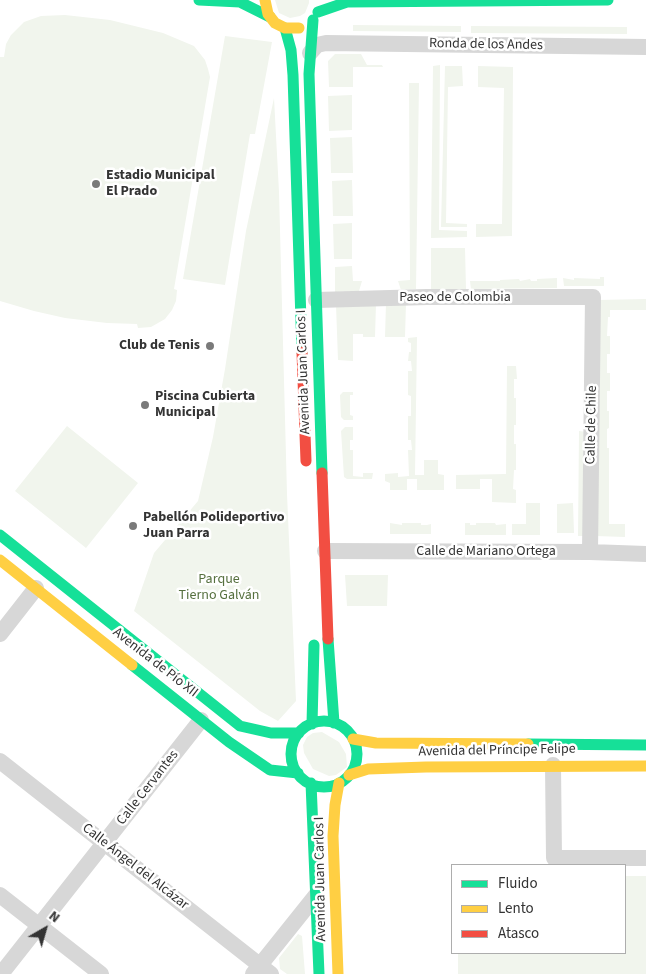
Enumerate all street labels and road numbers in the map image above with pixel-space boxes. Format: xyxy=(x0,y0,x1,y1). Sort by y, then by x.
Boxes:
street label: Ronda de los Andes xyxy=(429,36,543,54)
street label: Paseo de Colombia xyxy=(399,290,511,306)
street label: Avenida Juan Carlos I xyxy=(293,309,315,435)
street label: Calle de Chile xyxy=(583,385,601,465)
street label: Calle de Mariano Ortega xyxy=(416,544,556,560)
street label: Avenida de Pío XII xyxy=(109,625,201,701)
street label: Avenida del Príncipe Felipe xyxy=(418,741,576,761)
street label: Calle Cervantes xyxy=(114,747,182,829)
street label: Avenida Juan Carlos I xyxy=(312,816,330,942)
street label: Calle Ángel del Alcázar xyxy=(78,820,192,914)

